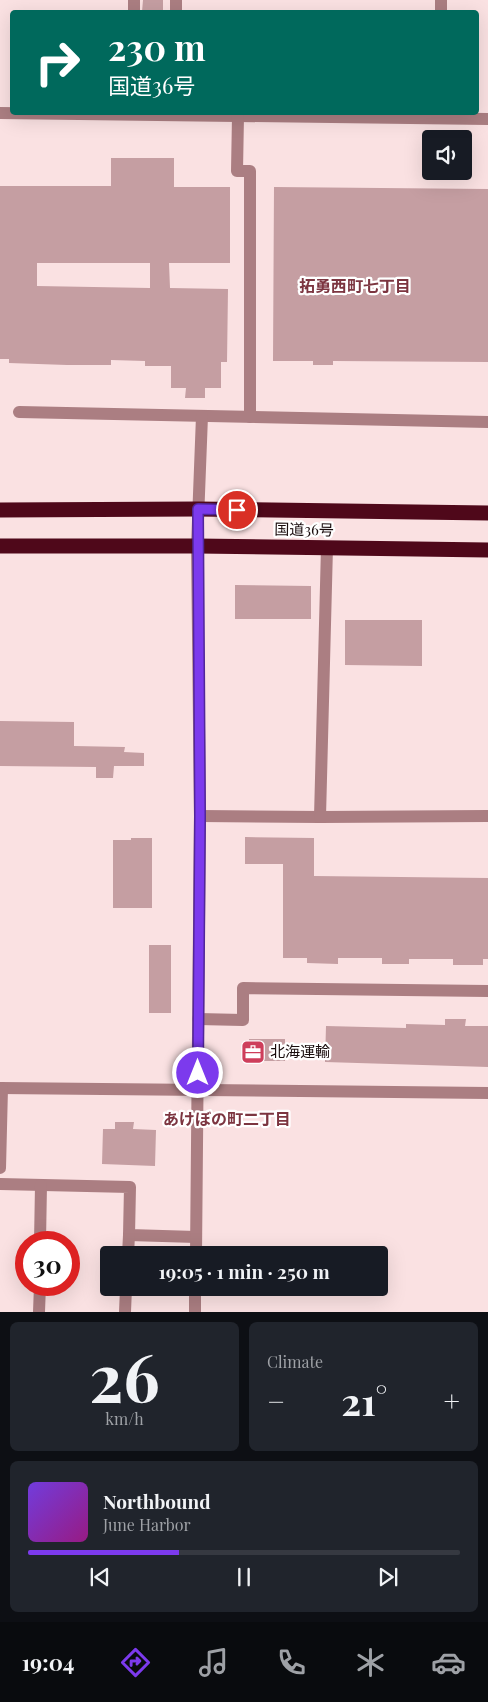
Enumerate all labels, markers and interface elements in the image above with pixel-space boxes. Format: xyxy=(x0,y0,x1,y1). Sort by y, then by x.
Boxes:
text: 230 m xyxy=(108,23,206,70)
icon: right xyxy=(25,30,90,95)
text: 国道36号 xyxy=(108,70,195,100)
map controls xyxy=(422,130,472,180)
button: sound xyxy=(422,130,472,180)
district label: 拓勇西町七丁目 xyxy=(299,275,411,296)
pin xyxy=(216,489,258,531)
icon: arrive xyxy=(223,496,251,524)
street label: 国道36号 xyxy=(274,518,334,540)
office icon: 北海運輸 xyxy=(240,1039,266,1065)
place label: 北海運輸 xyxy=(270,1041,330,1061)
position arrow xyxy=(171,1046,223,1098)
district label: あけぼの町二丁目 xyxy=(163,1108,291,1129)
speed limit sign: 30 xyxy=(15,1231,80,1296)
text: 19:05 · 1 min · 250 m xyxy=(158,1258,330,1284)
text: 26 xyxy=(89,1332,160,1418)
text: Climate xyxy=(267,1351,323,1372)
text: 21° xyxy=(341,1375,387,1426)
text: − xyxy=(267,1382,285,1419)
text: + xyxy=(444,1382,460,1419)
text: km/h xyxy=(105,1408,144,1429)
text: Northbound xyxy=(103,1488,211,1514)
text: June Harbor xyxy=(103,1514,191,1535)
icon: previous xyxy=(86,1563,114,1591)
icon: pause xyxy=(230,1563,258,1591)
icon: next xyxy=(374,1563,402,1591)
icon: directions xyxy=(118,1645,153,1680)
icon: music xyxy=(196,1645,231,1680)
icon: phone xyxy=(274,1645,309,1680)
icon: climate xyxy=(353,1645,388,1680)
icon: car xyxy=(431,1645,466,1680)
text: 19:04 xyxy=(22,1647,74,1677)

